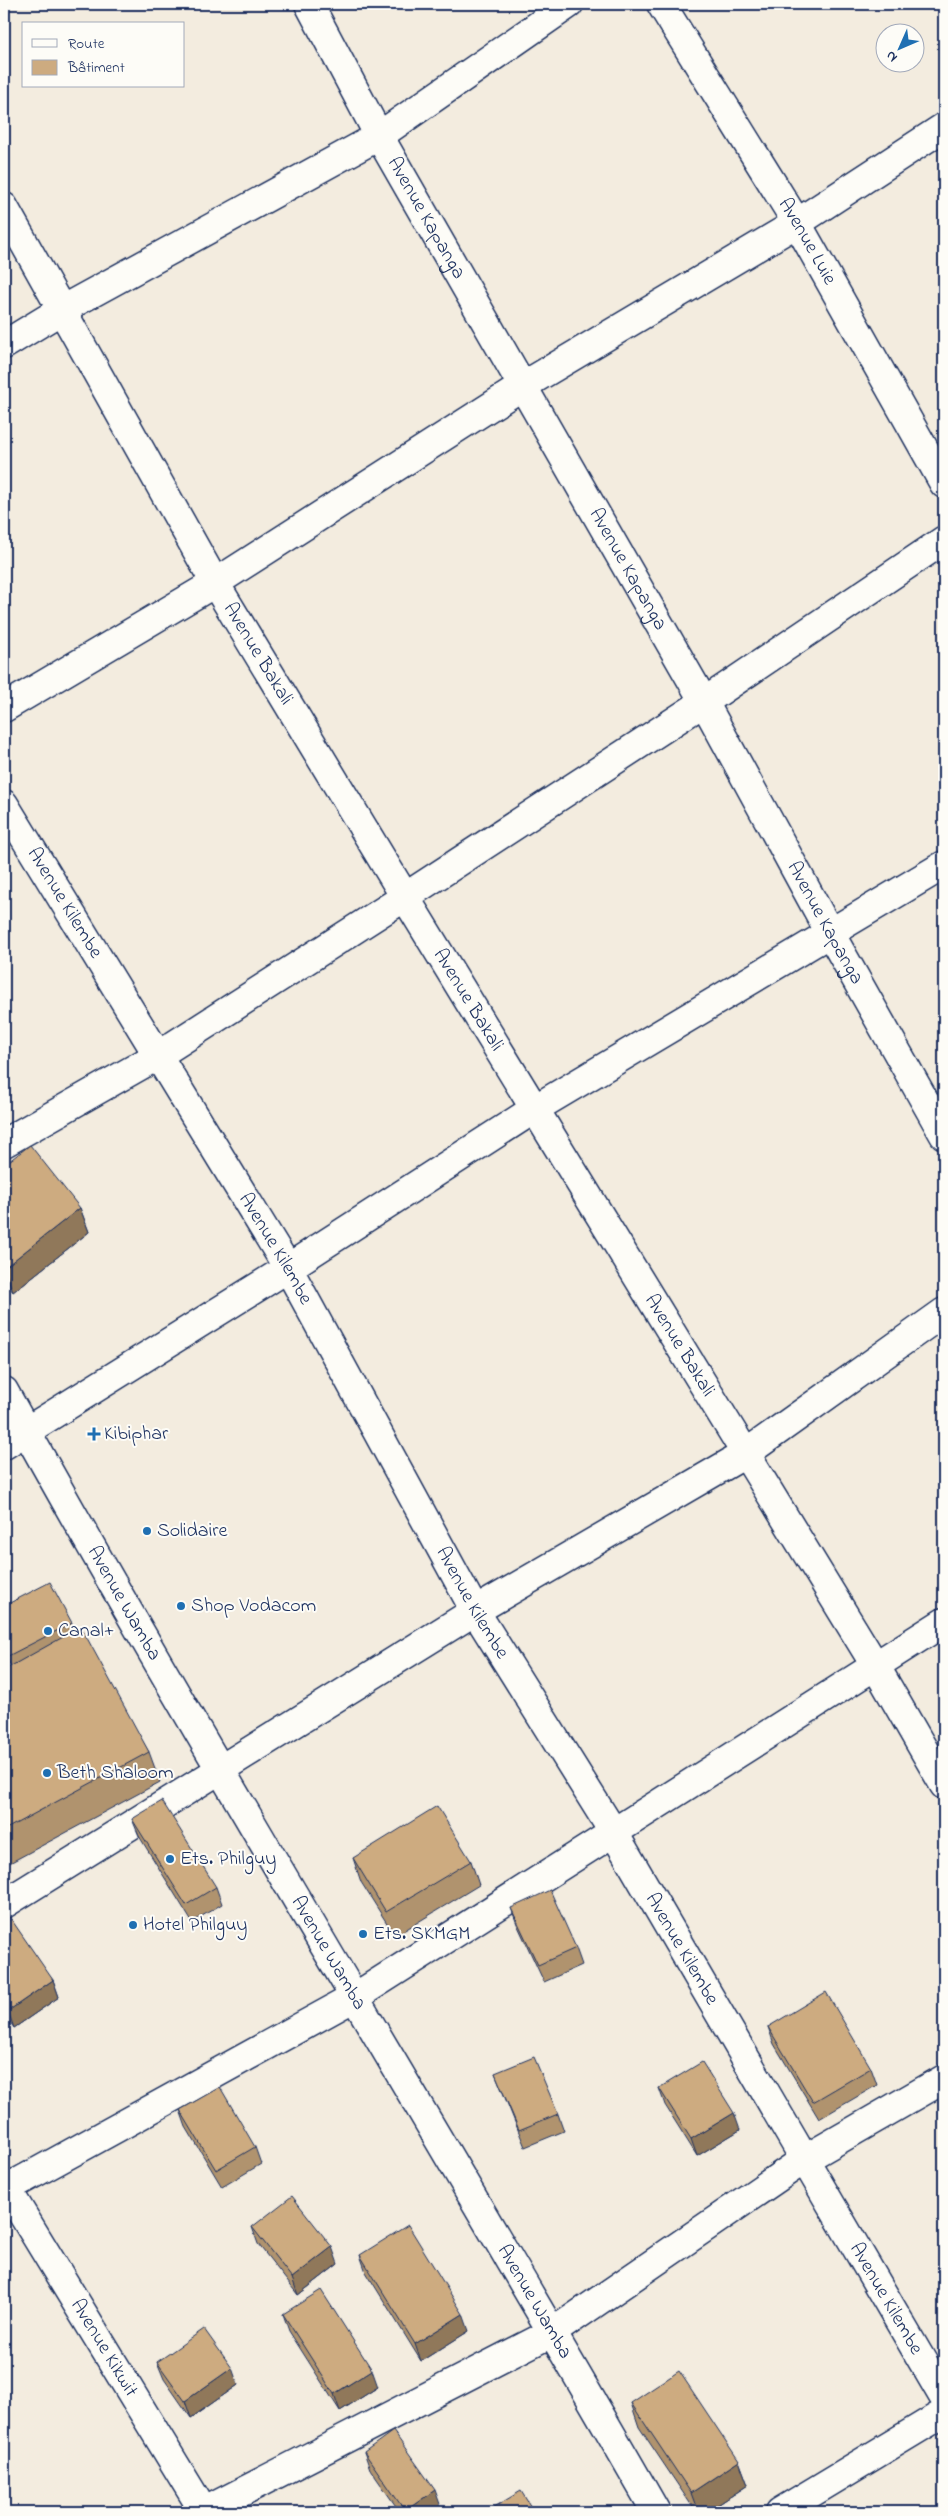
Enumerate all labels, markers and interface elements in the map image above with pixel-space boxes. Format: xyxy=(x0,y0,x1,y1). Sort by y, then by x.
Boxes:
legend xyxy=(22,22,185,88)
north arrow xyxy=(876,22,926,72)
text: Route xyxy=(68,33,105,55)
text: N xyxy=(881,45,903,67)
text: Bâtiment xyxy=(67,57,125,79)
street label: Avenue Kapanga xyxy=(379,152,473,285)
street label: Avenue Luie xyxy=(770,192,844,291)
street label: Avenue Kapanga xyxy=(581,503,674,636)
street label: Avenue Bakali xyxy=(216,597,300,711)
street label: Avenue Kilembe xyxy=(19,842,110,964)
street label: Avenue Kapanga xyxy=(779,856,871,990)
street label: Avenue Bakali xyxy=(426,943,511,1057)
street label: Avenue Kilembe xyxy=(231,1187,320,1310)
street label: Avenue Bakali xyxy=(637,1289,722,1402)
place label: Kibiphar xyxy=(104,1420,169,1449)
marker: Kibiphar xyxy=(88,1428,100,1440)
place label: Solidaire xyxy=(157,1517,227,1546)
marker: Solidaire xyxy=(141,1525,153,1537)
street label: Avenue Wamba xyxy=(80,1541,168,1666)
street label: Avenue Kilembe xyxy=(428,1541,516,1665)
place label: Shop Vodacom xyxy=(191,1592,316,1621)
marker: Shop Vodacom xyxy=(175,1600,187,1612)
place label: Canal+ xyxy=(58,1617,114,1646)
marker: Canal+ xyxy=(42,1625,54,1637)
place label: Beth Shaloom xyxy=(56,1759,173,1788)
marker: Beth Shaloom xyxy=(41,1767,53,1779)
place label: Ets. Philguy xyxy=(180,1845,276,1875)
marker: Ets. Philguy xyxy=(164,1853,176,1865)
street label: Avenue Kilembe xyxy=(638,1888,726,2011)
street label: Avenue Wamba xyxy=(283,1891,374,2016)
place label: Hotel Philguy xyxy=(143,1911,247,1941)
marker: Hotel Philguy xyxy=(127,1919,139,1931)
place label: Ets. SKMGM xyxy=(373,1920,470,1949)
marker: Ets. SKMGM xyxy=(357,1928,369,1940)
street label: Avenue Kilembe xyxy=(842,2237,930,2360)
street label: Avenue Wamba xyxy=(489,2239,579,2364)
street label: Avenue Kikwit xyxy=(63,2293,145,2403)

